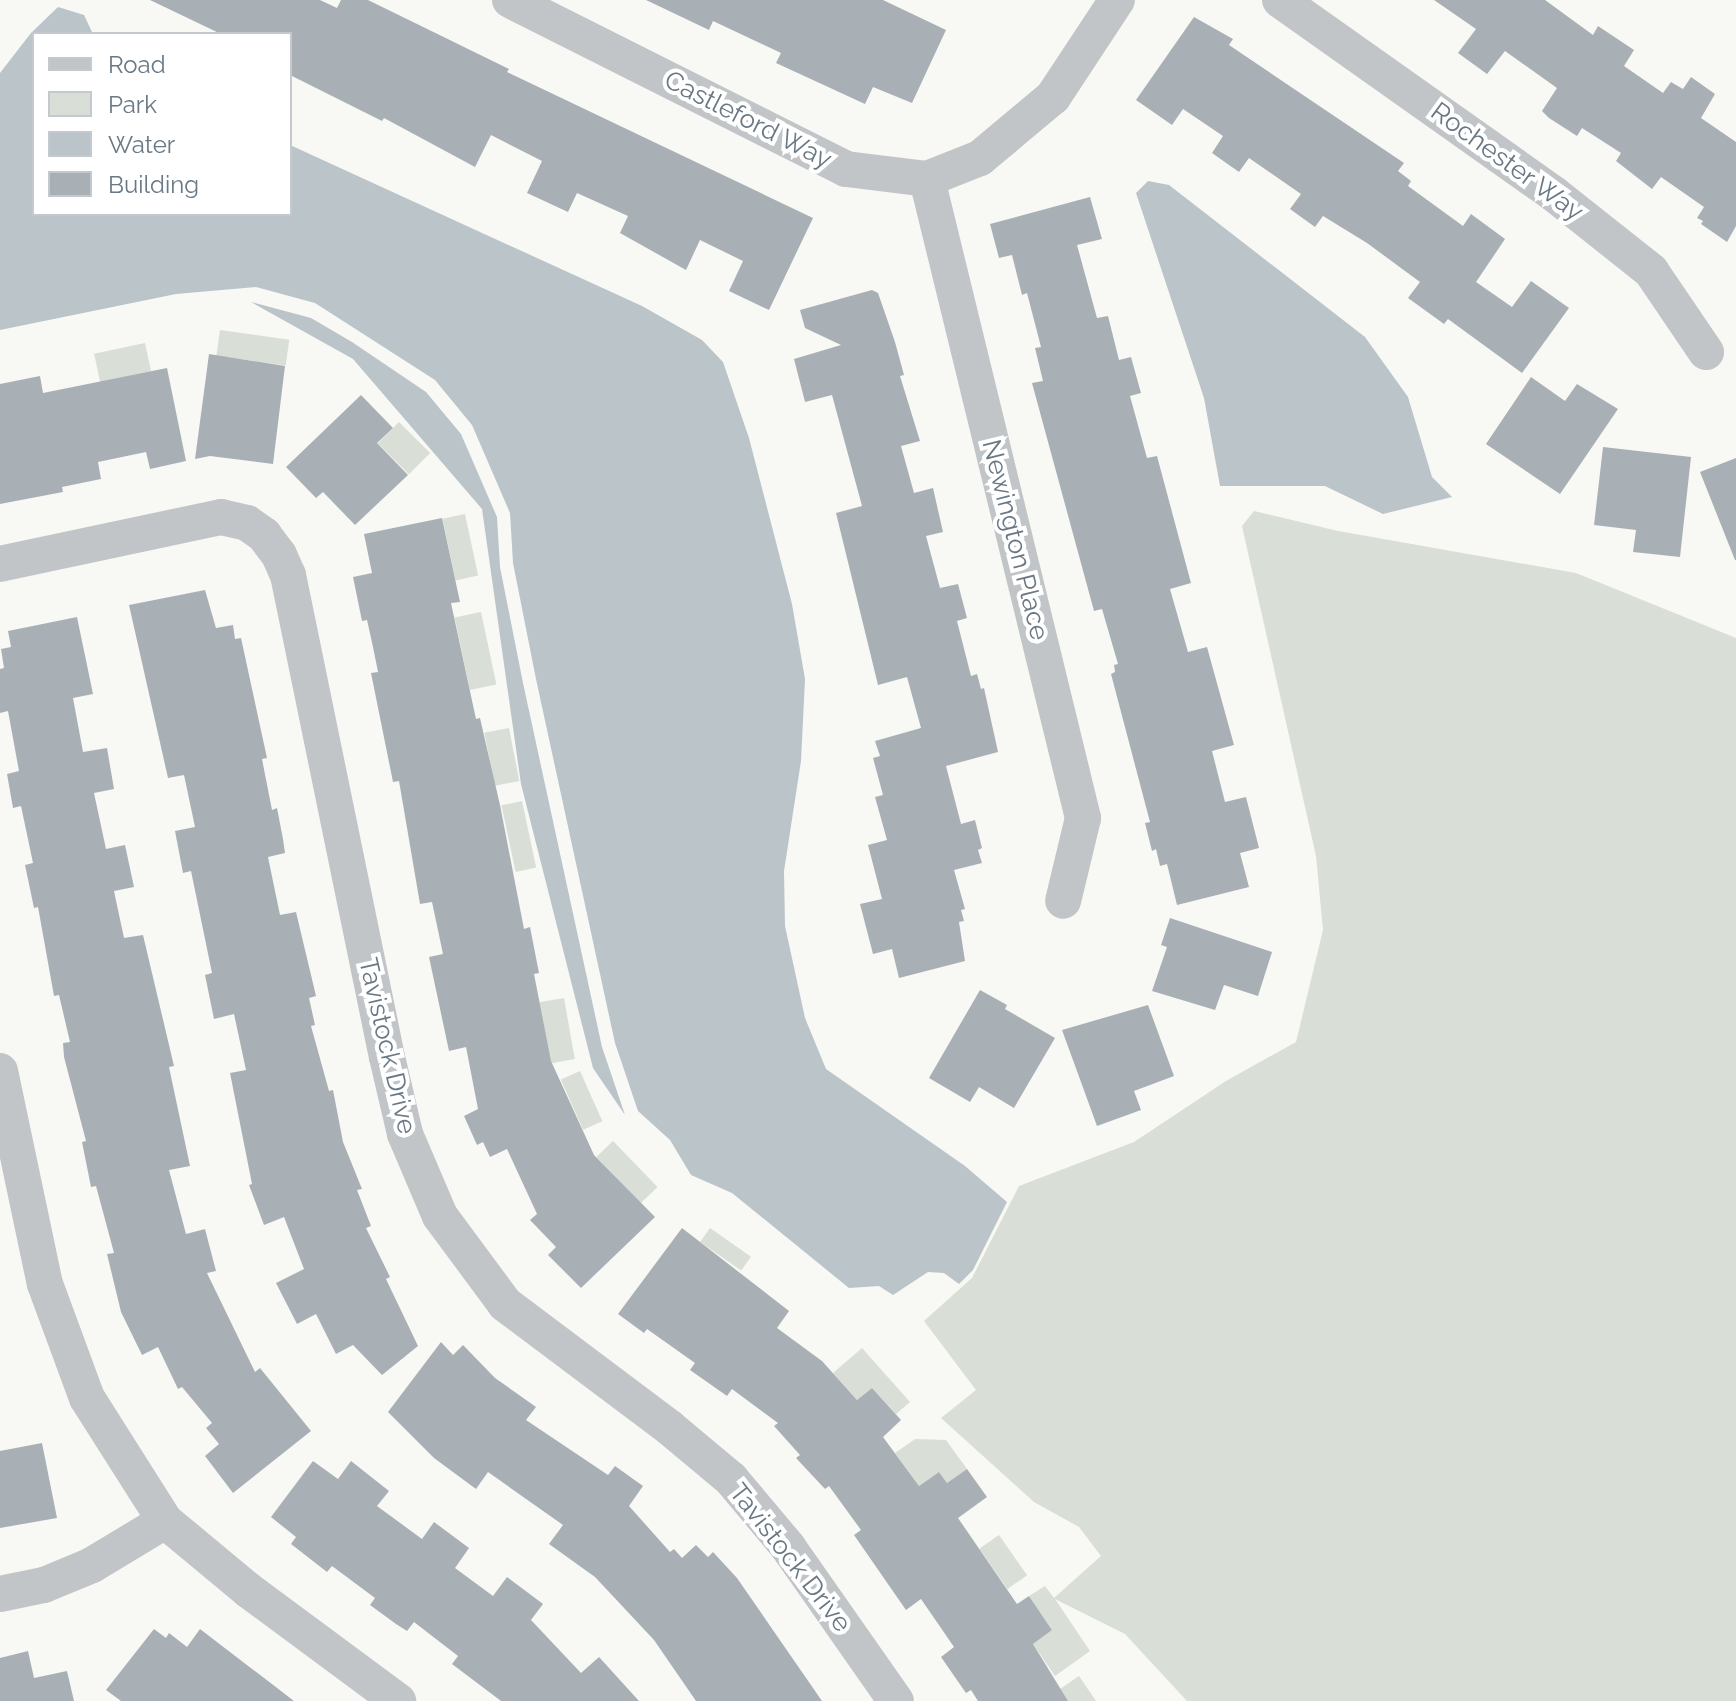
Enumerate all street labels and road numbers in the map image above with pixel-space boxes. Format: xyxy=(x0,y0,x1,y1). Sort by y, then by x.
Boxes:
street label: Castleford Way xyxy=(659,64,837,176)
street label: Rochester Way xyxy=(1424,96,1590,228)
street label: Newington Place xyxy=(975,437,1055,643)
street label: Tavistock Drive xyxy=(352,955,422,1137)
street label: Tavistock Drive xyxy=(722,1478,858,1638)

